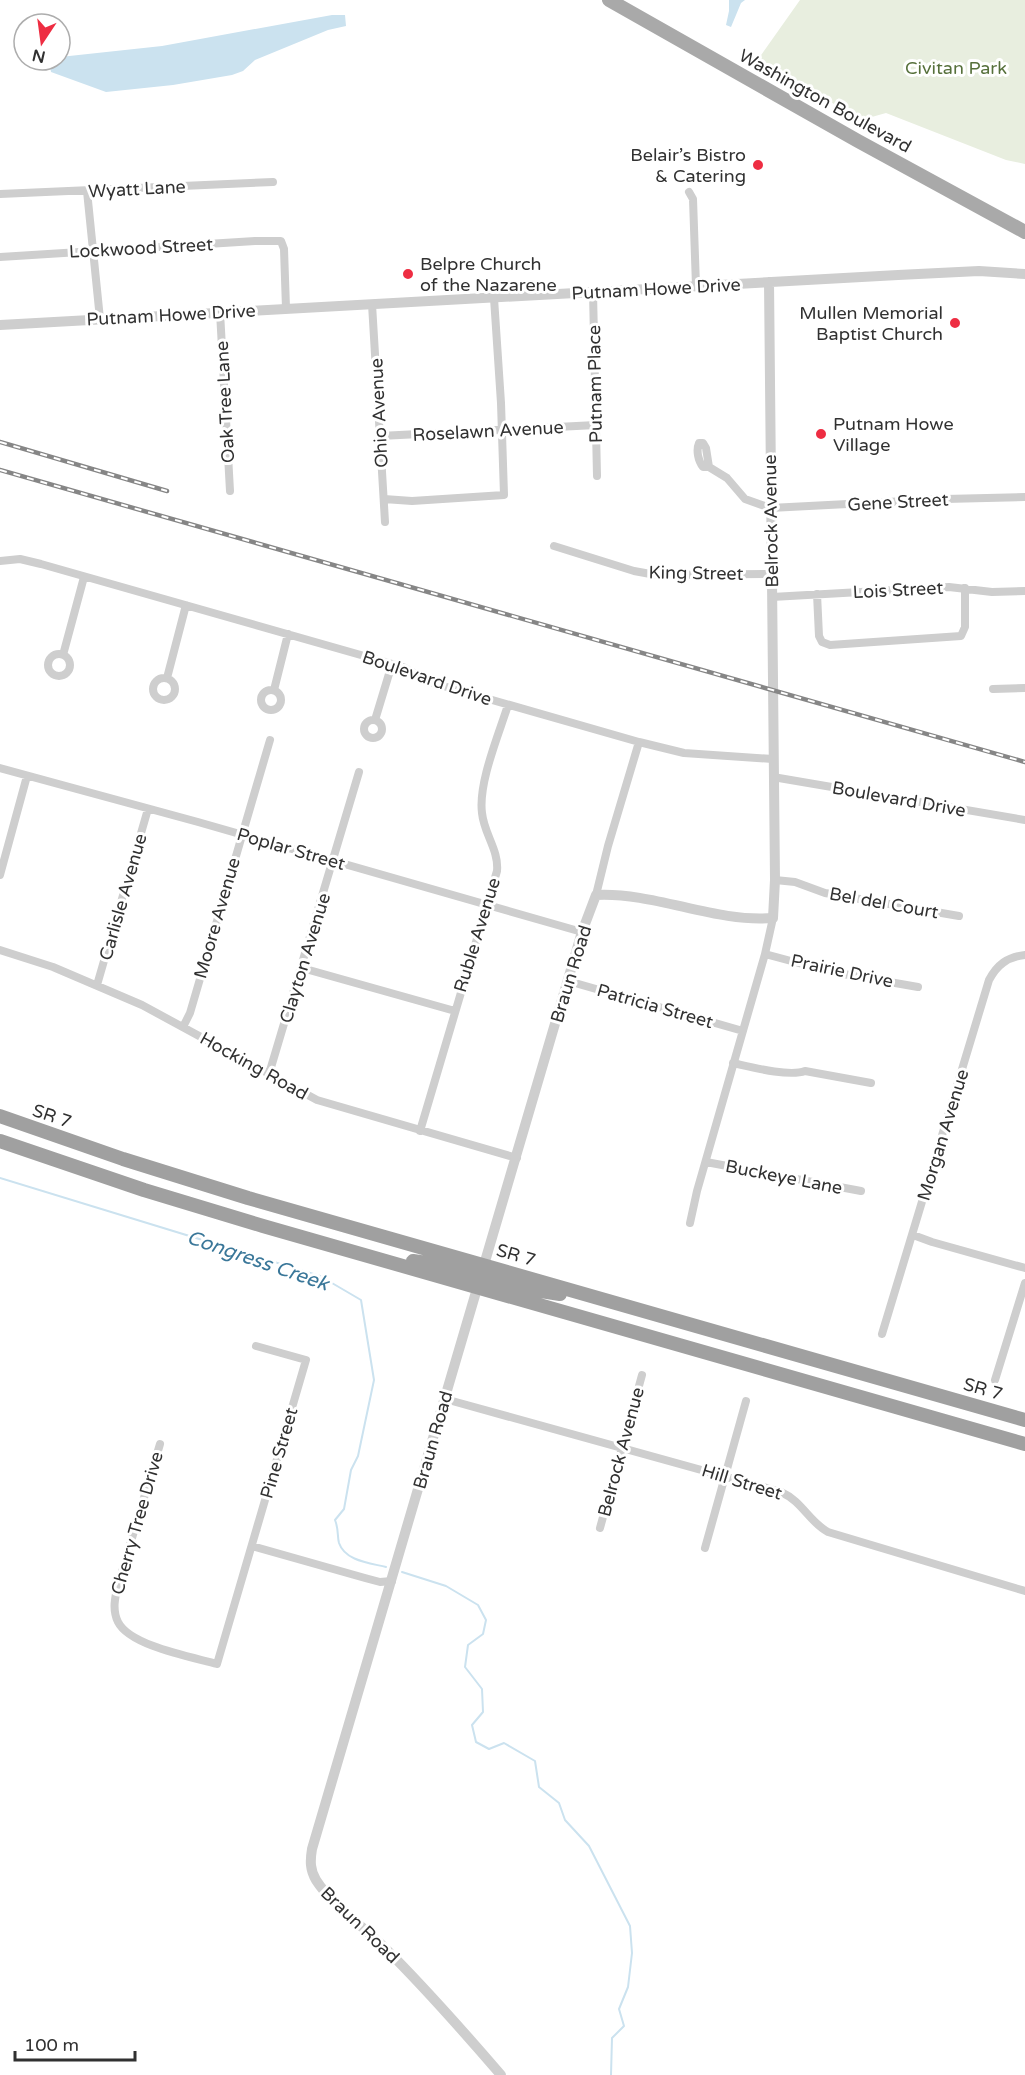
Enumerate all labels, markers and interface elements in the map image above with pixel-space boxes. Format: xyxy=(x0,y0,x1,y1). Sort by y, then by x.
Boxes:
north arrow xyxy=(12,12,72,72)
text: N xyxy=(30,44,47,67)
street label: Washington Boulevard xyxy=(735,44,915,158)
park label: Civitan Park xyxy=(905,57,1007,79)
place label: Belair’s Bistro & Catering xyxy=(630,144,746,187)
marker: Belair’s Bistro & Catering xyxy=(751,158,765,172)
street label: Wyatt Lane xyxy=(88,175,186,203)
street label: Lockwood Street xyxy=(68,233,214,263)
place label: Belpre Church of the Nazarene xyxy=(420,253,557,296)
marker: Belpre Church of the Nazarene xyxy=(401,267,415,281)
street label: Putnam Howe Drive xyxy=(571,274,741,304)
street label: Putnam Howe Drive xyxy=(86,300,256,330)
place label: Mullen Memorial Baptist Church xyxy=(799,302,943,345)
marker: Mullen Memorial Baptist Church xyxy=(948,316,962,330)
street label: Putnam Place xyxy=(583,325,607,443)
street label: Oak Tree Lane xyxy=(211,340,239,464)
street label: Ohio Avenue xyxy=(365,358,393,468)
place label: Putnam Howe Village xyxy=(833,413,954,456)
street label: Roselawn Avenue xyxy=(412,416,564,446)
marker: Putnam Howe Village xyxy=(814,427,828,441)
street label: Belrock Avenue xyxy=(759,454,783,588)
street label: Gene Street xyxy=(847,488,949,516)
street label: King Street xyxy=(648,561,744,585)
street label: Lois Street xyxy=(852,577,944,603)
street label: Boulevard Drive xyxy=(359,646,495,710)
street label: Boulevard Drive xyxy=(830,776,968,822)
street label: Poplar Street xyxy=(234,823,348,875)
street label: Carlisle Avenue xyxy=(94,831,152,963)
street label: Moore Avenue xyxy=(189,855,245,981)
street label: Ruble Avenue xyxy=(449,875,505,995)
street label: Bel del Court xyxy=(828,883,940,923)
street label: Clayton Avenue xyxy=(275,890,335,1026)
street label: Braun Road xyxy=(546,922,596,1026)
street label: Prairie Drive xyxy=(789,949,895,993)
street label: Patricia Street xyxy=(594,979,716,1033)
street label: Hocking Road xyxy=(196,1027,312,1105)
street label: Morgan Avenue xyxy=(913,1067,973,1203)
street label: SR 7 xyxy=(30,1099,74,1133)
street label: Buckeye Lane xyxy=(724,1155,844,1199)
water label: Congress Creek xyxy=(184,1225,334,1297)
street label: SR 7 xyxy=(494,1239,538,1271)
street label: SR 7 xyxy=(961,1373,1005,1405)
street label: Belrock Avenue xyxy=(593,1385,649,1519)
street label: Braun Road xyxy=(408,1388,458,1492)
street label: Pine Street xyxy=(256,1405,303,1501)
street label: Cherry Tree Drive xyxy=(106,1449,168,1597)
street label: Hill Street xyxy=(699,1459,785,1505)
street label: Braun Road xyxy=(316,1882,404,1968)
scale bar xyxy=(15,2024,135,2062)
text: 100 m xyxy=(24,2034,79,2056)

